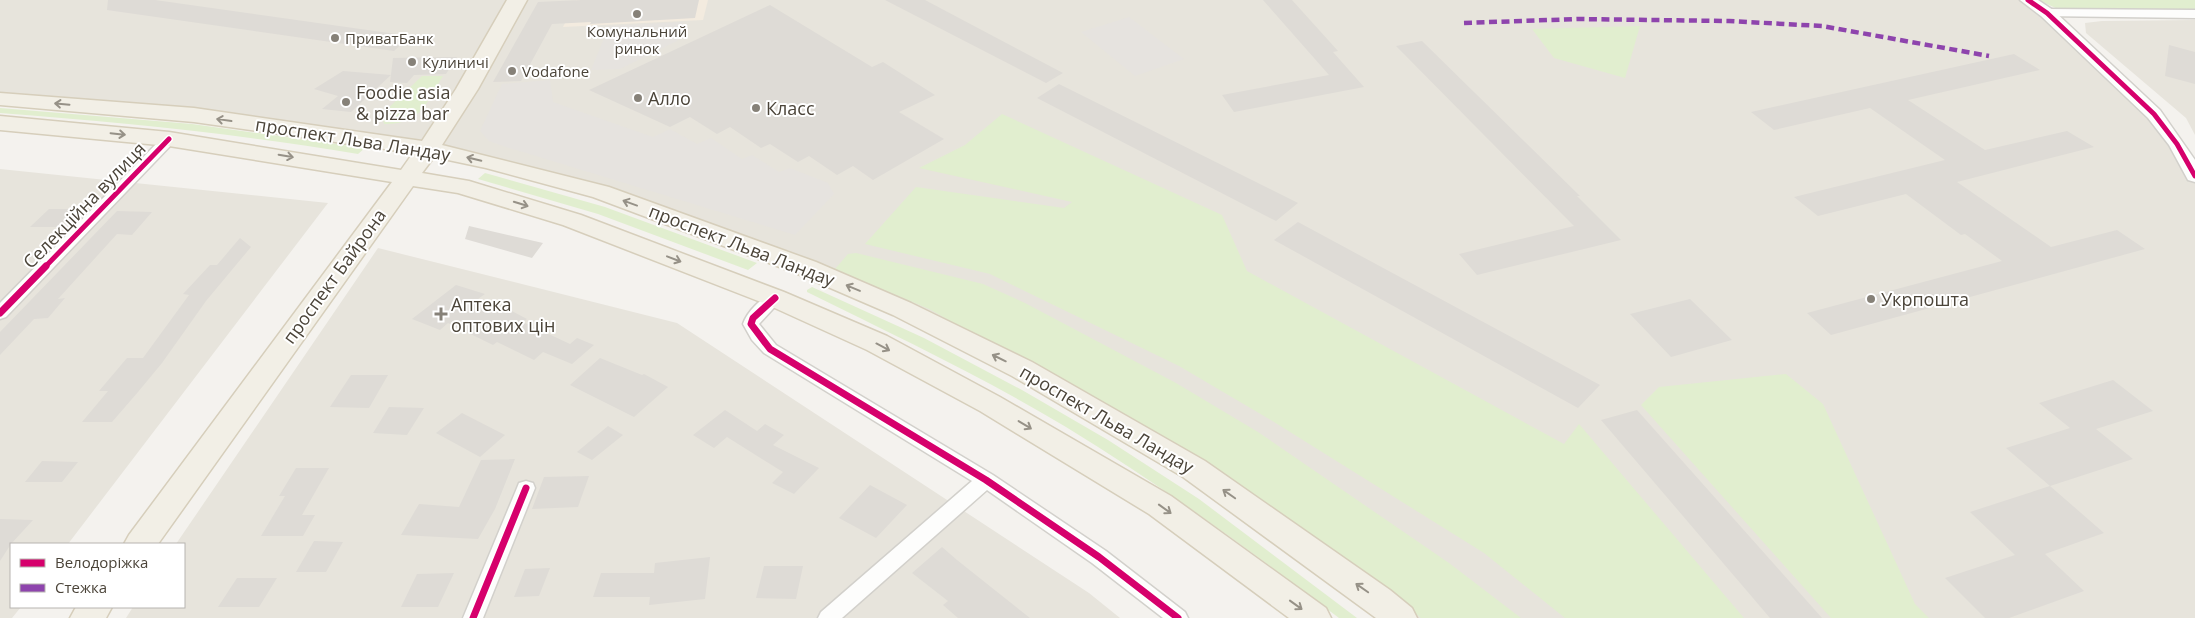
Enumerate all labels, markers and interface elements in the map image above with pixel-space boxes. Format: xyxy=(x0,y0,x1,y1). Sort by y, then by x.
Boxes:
marker: Комунальний ринок xyxy=(631,8,643,20)
place label: Комунальний ринок xyxy=(587,21,687,58)
place label: ПриватБанк xyxy=(345,28,434,48)
marker: ПриватБанк xyxy=(329,32,341,44)
place label: Кулиничі xyxy=(422,52,489,72)
marker: Кулиничі xyxy=(406,56,418,68)
place label: Vodafone xyxy=(522,61,589,81)
marker: Vodafone xyxy=(506,65,518,77)
place label: Foodie asia & pizza bar xyxy=(356,80,450,125)
place label: Алло xyxy=(648,86,691,110)
marker: Алло xyxy=(632,92,644,104)
marker: Foodie asia & pizza bar xyxy=(340,96,352,108)
place label: Класс xyxy=(766,96,815,120)
one-way arrow xyxy=(54,99,70,109)
marker: Класс xyxy=(750,102,762,114)
street label: проспект Льва Ландау xyxy=(254,112,453,166)
one-way arrow xyxy=(216,114,232,124)
one-way arrow xyxy=(110,129,126,138)
street label: Селекційна вулиця xyxy=(17,137,151,273)
one-way arrow xyxy=(278,152,294,162)
one-way arrow xyxy=(466,154,482,163)
one-way arrow xyxy=(623,198,638,207)
street label: проспект Льва Ландау xyxy=(646,198,839,292)
one-way arrow xyxy=(513,200,529,210)
street label: проспект Байрона xyxy=(277,204,391,348)
one-way arrow xyxy=(666,255,681,264)
one-way arrow xyxy=(846,283,861,292)
place label: Укрпошта xyxy=(1881,287,1969,311)
place label: Аптека оптових цін xyxy=(451,292,555,337)
marker: Укрпошта xyxy=(1865,293,1877,305)
marker: Аптека оптових цін xyxy=(435,308,447,320)
one-way arrow xyxy=(875,343,890,352)
one-way arrow xyxy=(992,353,1007,363)
street label: проспект Льва Ландау xyxy=(1016,359,1199,479)
one-way arrow xyxy=(1018,420,1033,430)
one-way arrow xyxy=(1222,489,1236,499)
one-way arrow xyxy=(1158,504,1172,514)
legend xyxy=(10,543,185,608)
text: Велодоріжка xyxy=(55,552,148,572)
text: Стежка xyxy=(55,577,107,597)
one-way arrow xyxy=(1355,583,1369,593)
one-way arrow xyxy=(1289,600,1303,610)

